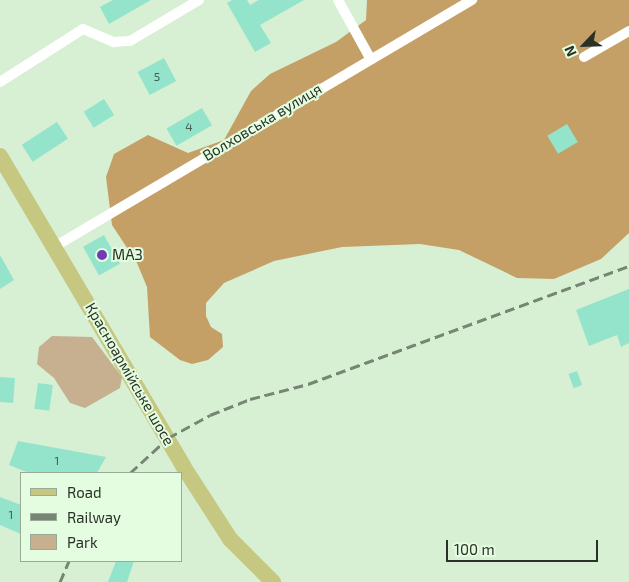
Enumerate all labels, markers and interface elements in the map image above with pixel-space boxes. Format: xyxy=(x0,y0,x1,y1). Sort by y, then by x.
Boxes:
north arrow xyxy=(559,20,609,70)
text: N xyxy=(560,43,580,59)
house number: 5 xyxy=(154,70,160,84)
street label: Волховська вулиця xyxy=(199,79,325,165)
house number: 4 xyxy=(185,120,193,134)
place label: МАЗ xyxy=(112,246,143,264)
marker: МАЗ xyxy=(96,249,108,261)
street label: Красноармійське шосе xyxy=(82,299,178,449)
house number: 1 xyxy=(55,454,59,468)
legend xyxy=(20,472,182,562)
text: Road xyxy=(67,483,102,501)
house number: 1 xyxy=(9,508,13,522)
text: Railway xyxy=(67,508,121,526)
scale bar xyxy=(449,530,602,562)
text: Park xyxy=(67,533,98,551)
text: 100 m xyxy=(454,540,495,558)

